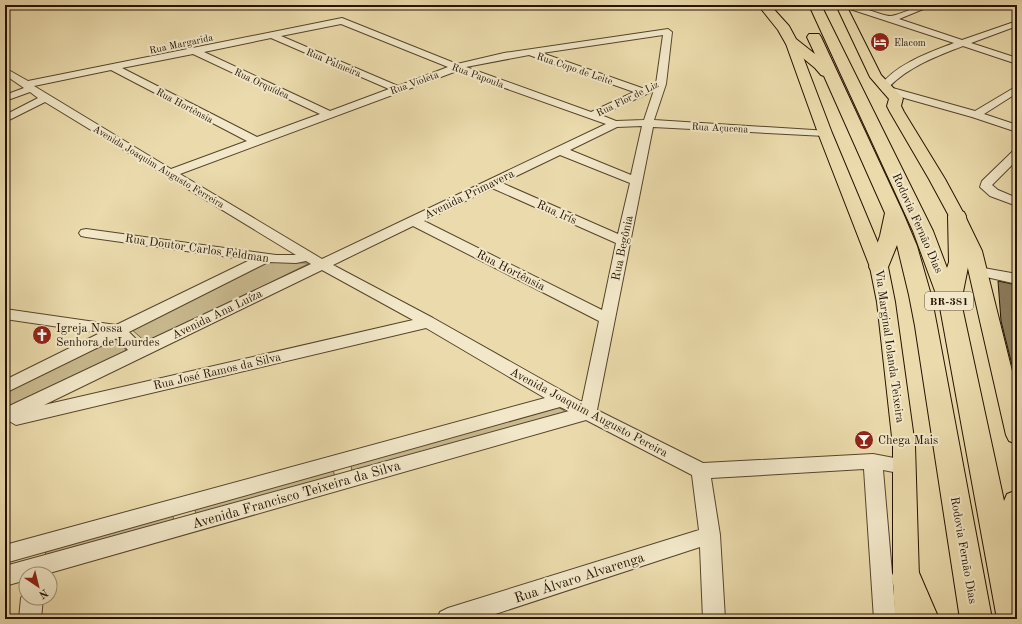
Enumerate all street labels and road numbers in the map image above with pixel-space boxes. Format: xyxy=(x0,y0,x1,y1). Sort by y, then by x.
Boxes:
street label: Rua Margarida xyxy=(148,32,214,56)
street label: Rua Palmeira xyxy=(305,47,363,79)
street label: Rua Copo de Leite xyxy=(535,51,614,87)
street label: Rua Papoula xyxy=(450,62,505,90)
street label: Rua Orquídea xyxy=(233,67,291,101)
street label: Rua Violeta xyxy=(389,70,440,96)
street label: Rua Flor de Liz xyxy=(595,80,660,118)
street label: Rua Hortênsia xyxy=(155,87,215,125)
street label: Rua Açucena xyxy=(691,122,749,134)
street label: Avenida Joaquim Augusto Ferreira xyxy=(91,124,226,210)
street label: Avenida Primavera xyxy=(423,168,516,222)
street label: Rodovia Fernão Dias xyxy=(890,171,945,275)
street label: Rua Irís xyxy=(535,199,578,227)
street label: Rua Begônia xyxy=(610,215,636,282)
street label: Rua Doutor Carlos Feldman xyxy=(124,233,270,265)
street label: Rua Hortênsia xyxy=(474,248,547,293)
street label: Via Marginal Iolanda Teixeira xyxy=(872,269,906,424)
street label: Avenida Ana Luíza xyxy=(170,288,265,342)
road number: BR-381 xyxy=(925,292,973,310)
street label: Rua José Ramos da Silva xyxy=(152,351,282,393)
street label: Avenida Joaquim Augusto Pereira xyxy=(508,366,669,460)
street label: Avenida Francisco Teixeira da Silva xyxy=(190,458,402,532)
street label: Rodovia Fernão Dias xyxy=(948,496,978,605)
street label: Rua Álvaro Alvarenga xyxy=(512,547,646,606)

